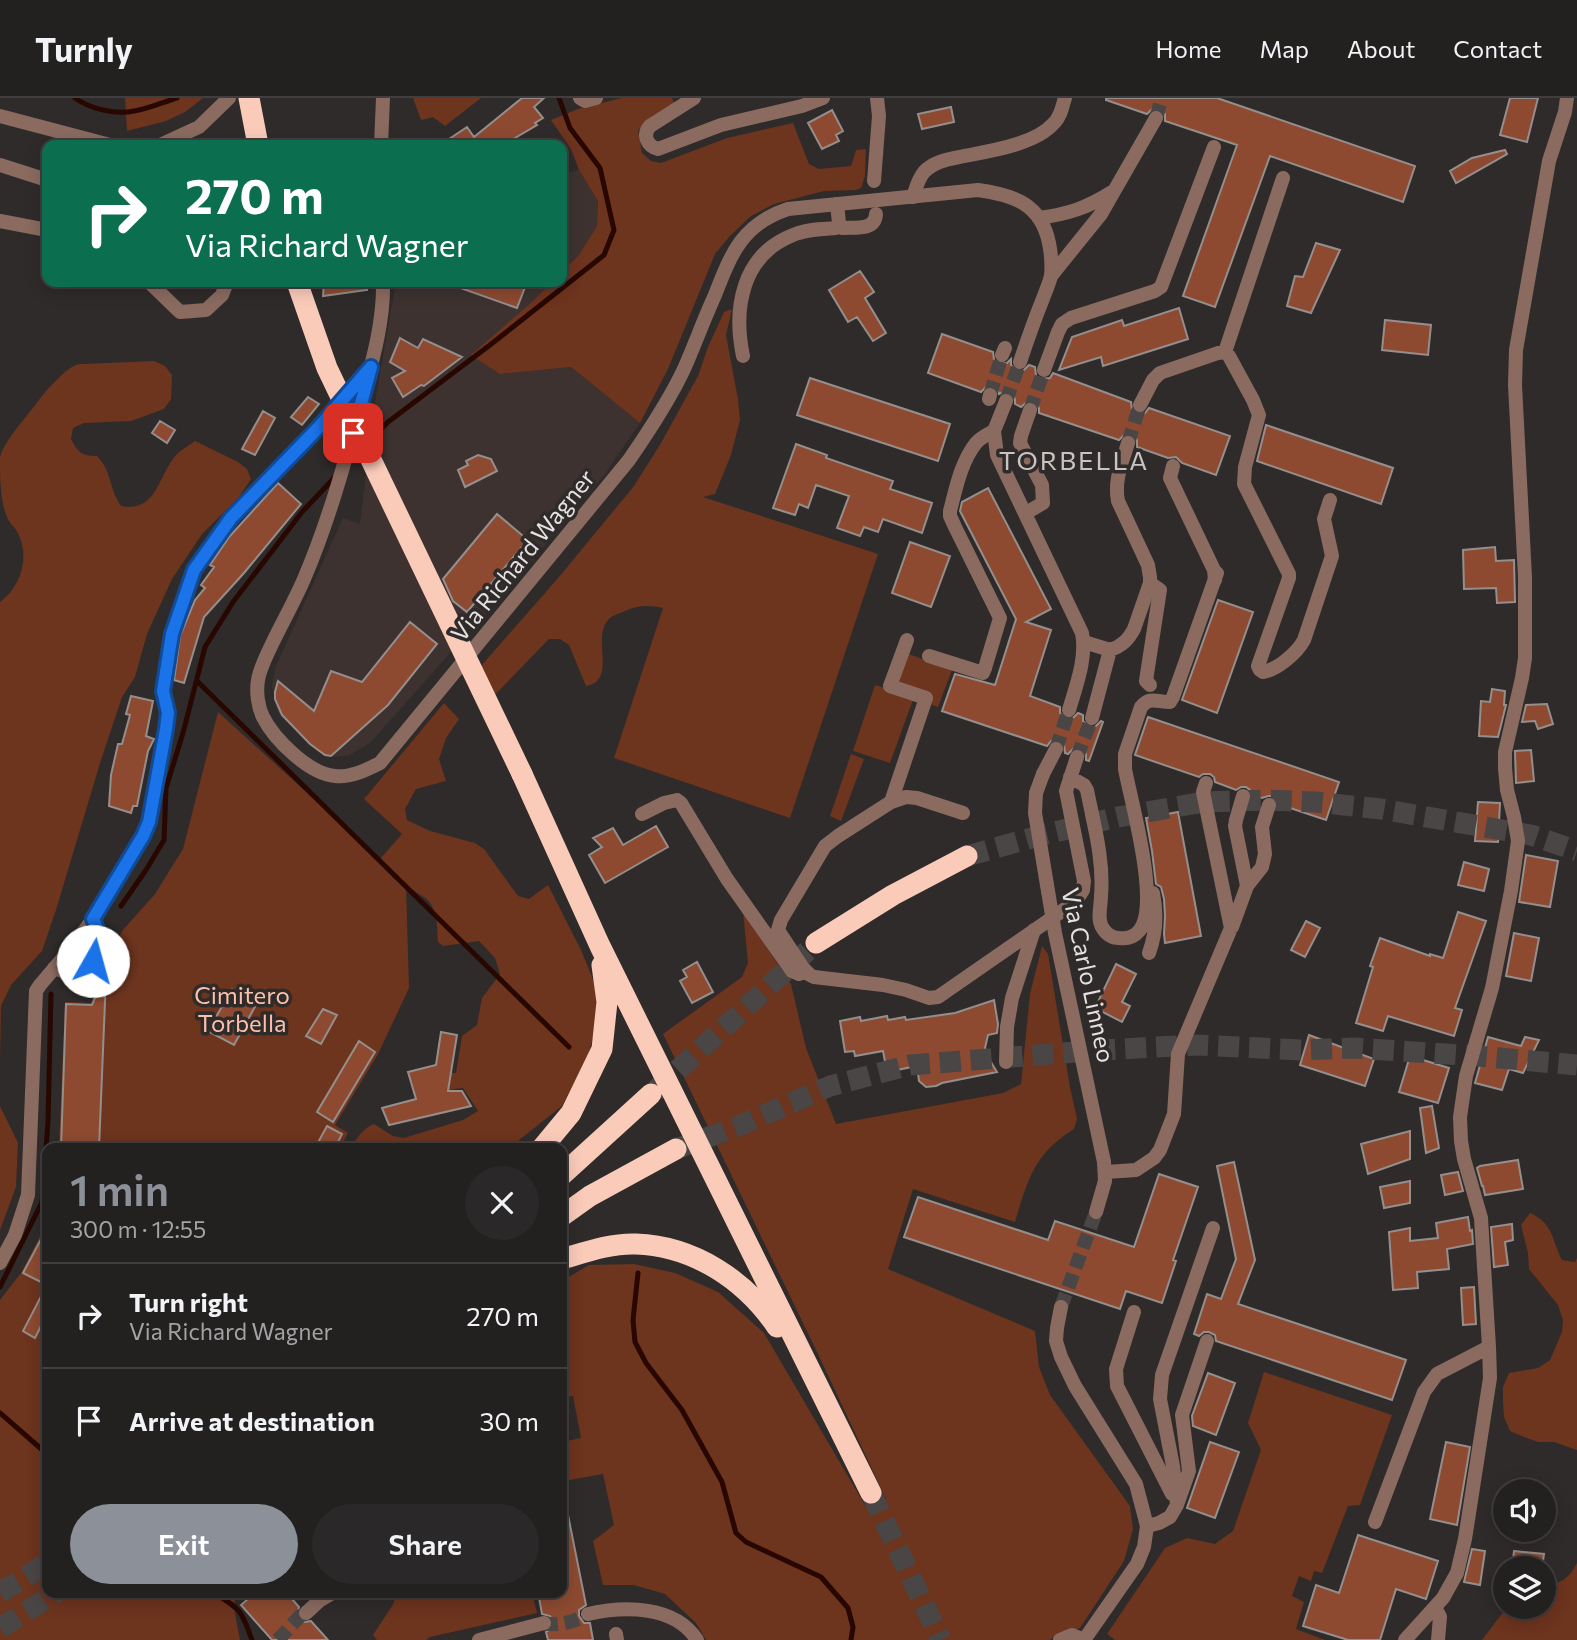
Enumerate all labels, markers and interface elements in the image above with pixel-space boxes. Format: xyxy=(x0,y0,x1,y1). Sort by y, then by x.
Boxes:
text: Turnly xyxy=(35,28,133,69)
text: Home xyxy=(1156,34,1222,63)
text: Map xyxy=(1260,34,1309,63)
text: About xyxy=(1347,34,1415,63)
text: Contact xyxy=(1453,34,1542,63)
text: 270 m xyxy=(185,164,324,224)
icon: right xyxy=(70,168,161,259)
text: Via Richard Wagner xyxy=(185,224,469,264)
pin xyxy=(323,403,383,463)
icon: arrive xyxy=(334,414,372,452)
district label: TORBELLA xyxy=(999,444,1149,475)
street label: Via Richard Wagner xyxy=(444,463,600,647)
street label: Via Carlo Linneo xyxy=(1056,885,1122,1065)
position arrow xyxy=(56,924,130,998)
park label: Cimitero Torbella xyxy=(194,980,290,1037)
text: 1 min xyxy=(70,1163,169,1215)
button: close xyxy=(465,1166,539,1240)
text: 300 m · 12:55 xyxy=(70,1215,206,1243)
text: Turn right xyxy=(129,1286,248,1317)
icon: right xyxy=(70,1297,108,1335)
text: 270 m xyxy=(466,1300,539,1331)
text: Via Richard Wagner xyxy=(129,1317,333,1345)
icon: arrive xyxy=(70,1402,108,1440)
text: Arrive at destination xyxy=(129,1405,375,1436)
text: 30 m xyxy=(480,1405,539,1436)
map controls xyxy=(1493,1479,1556,1619)
button: sound xyxy=(1493,1479,1556,1542)
button: Exit xyxy=(70,1504,298,1584)
button: Share xyxy=(312,1504,539,1584)
button: layers xyxy=(1493,1556,1556,1619)

